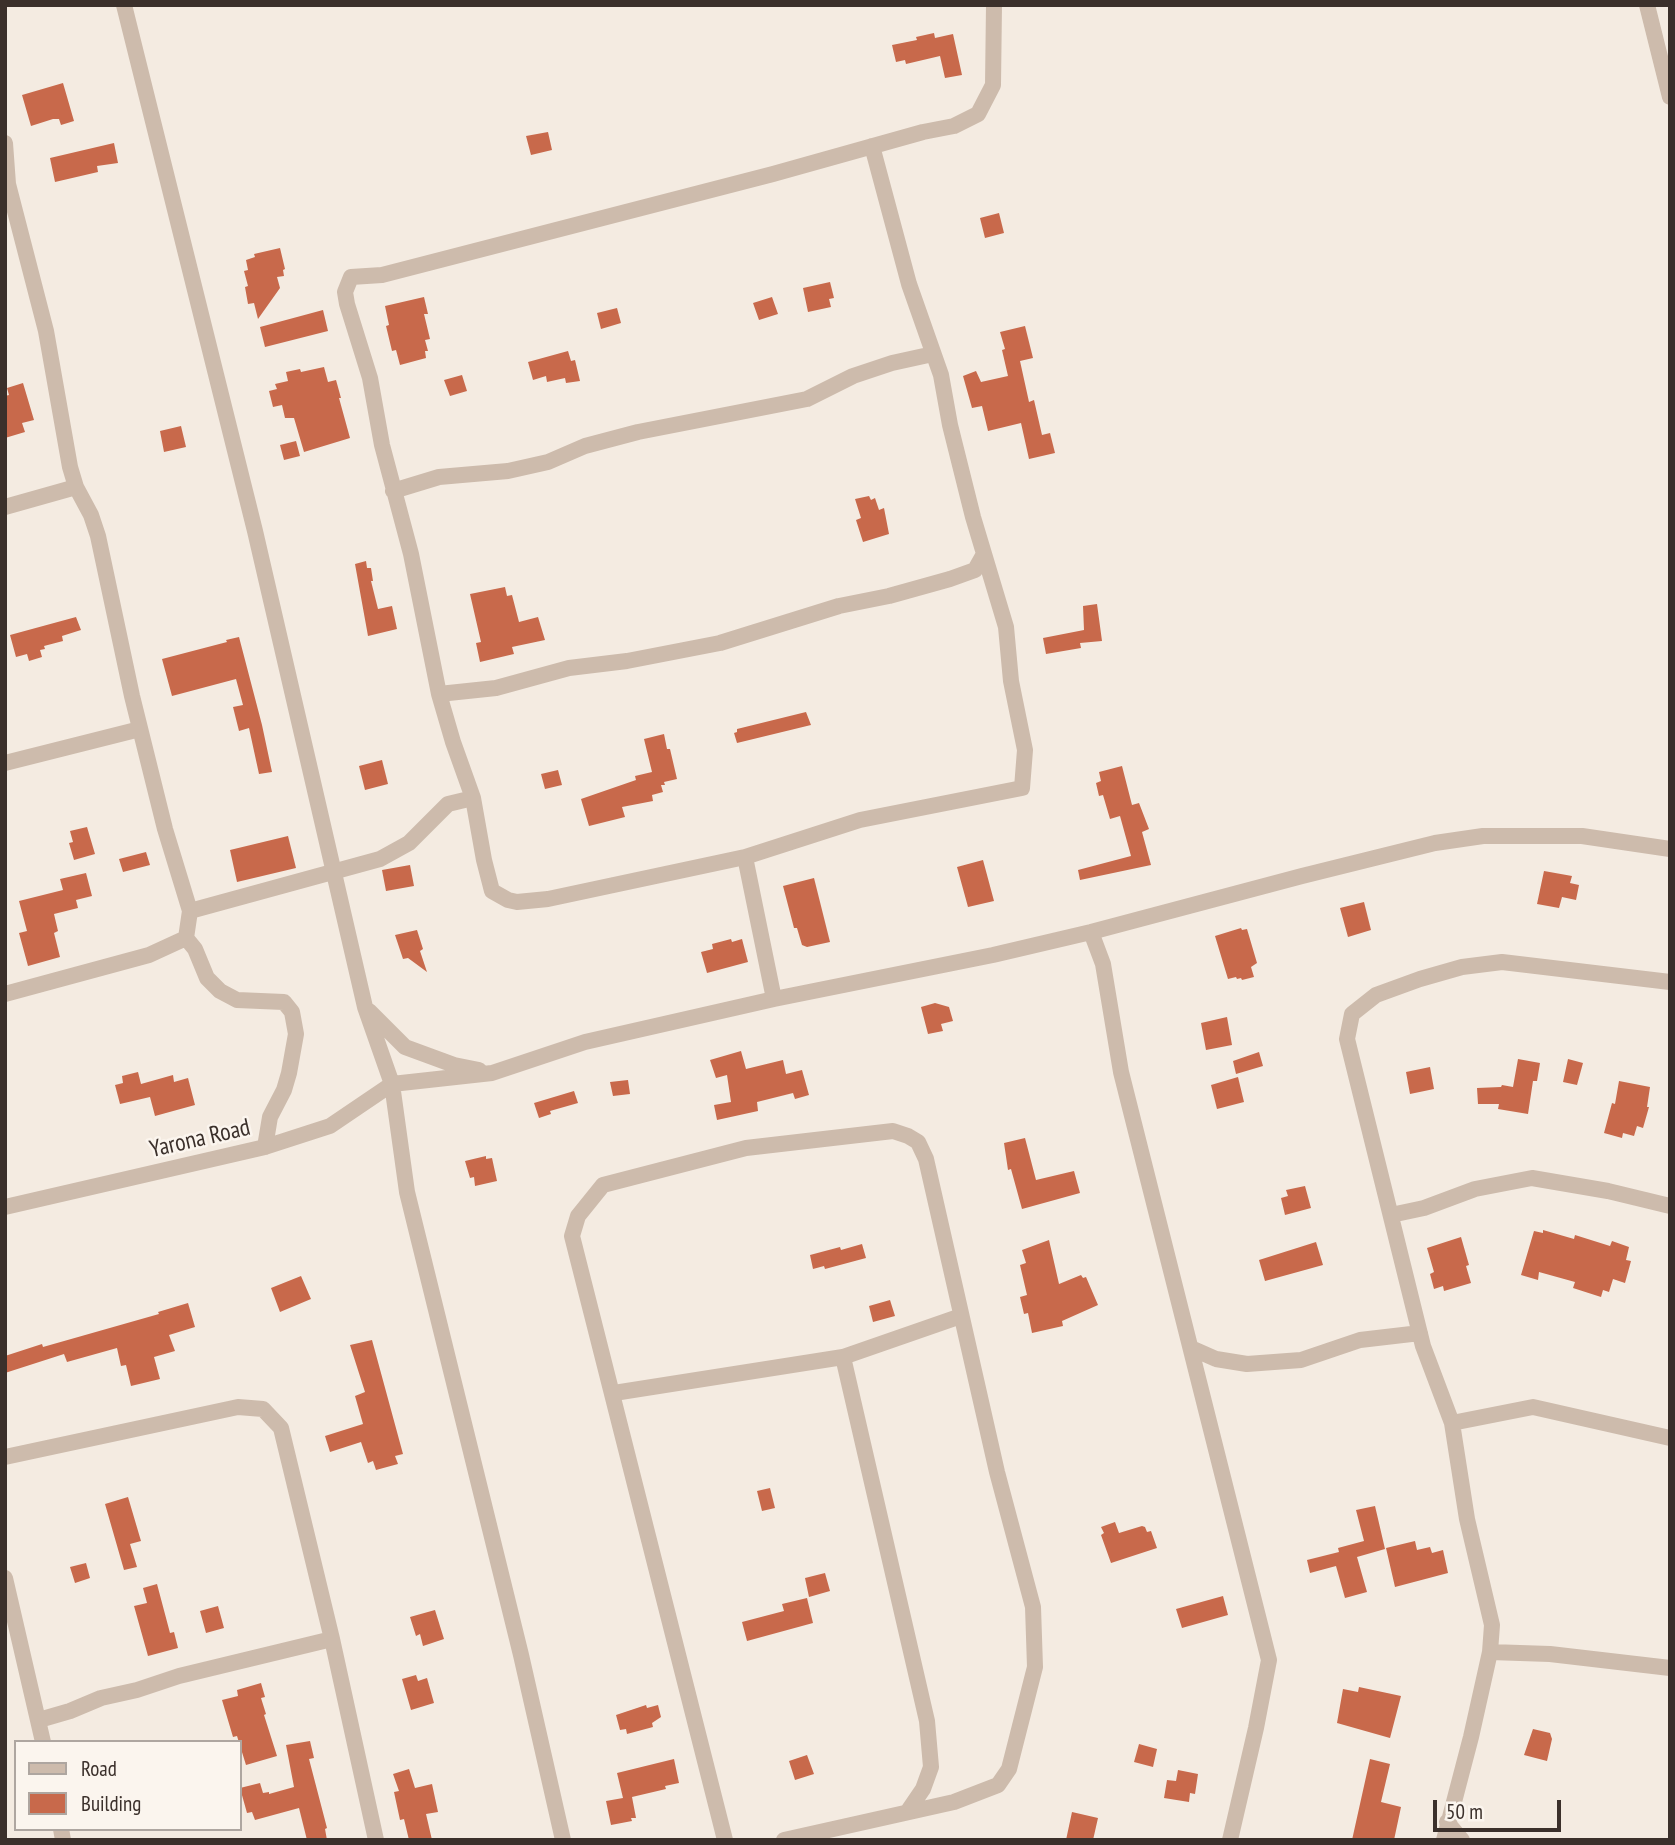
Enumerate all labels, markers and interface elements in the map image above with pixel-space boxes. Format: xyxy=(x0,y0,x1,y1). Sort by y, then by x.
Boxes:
street label: Yarona Road xyxy=(147,1113,253,1165)
legend xyxy=(14,1740,242,1831)
text: Road xyxy=(81,1755,117,1782)
scale bar xyxy=(1437,1786,1565,1830)
text: Building xyxy=(81,1790,141,1817)
text: 50 m xyxy=(1446,1798,1483,1825)

